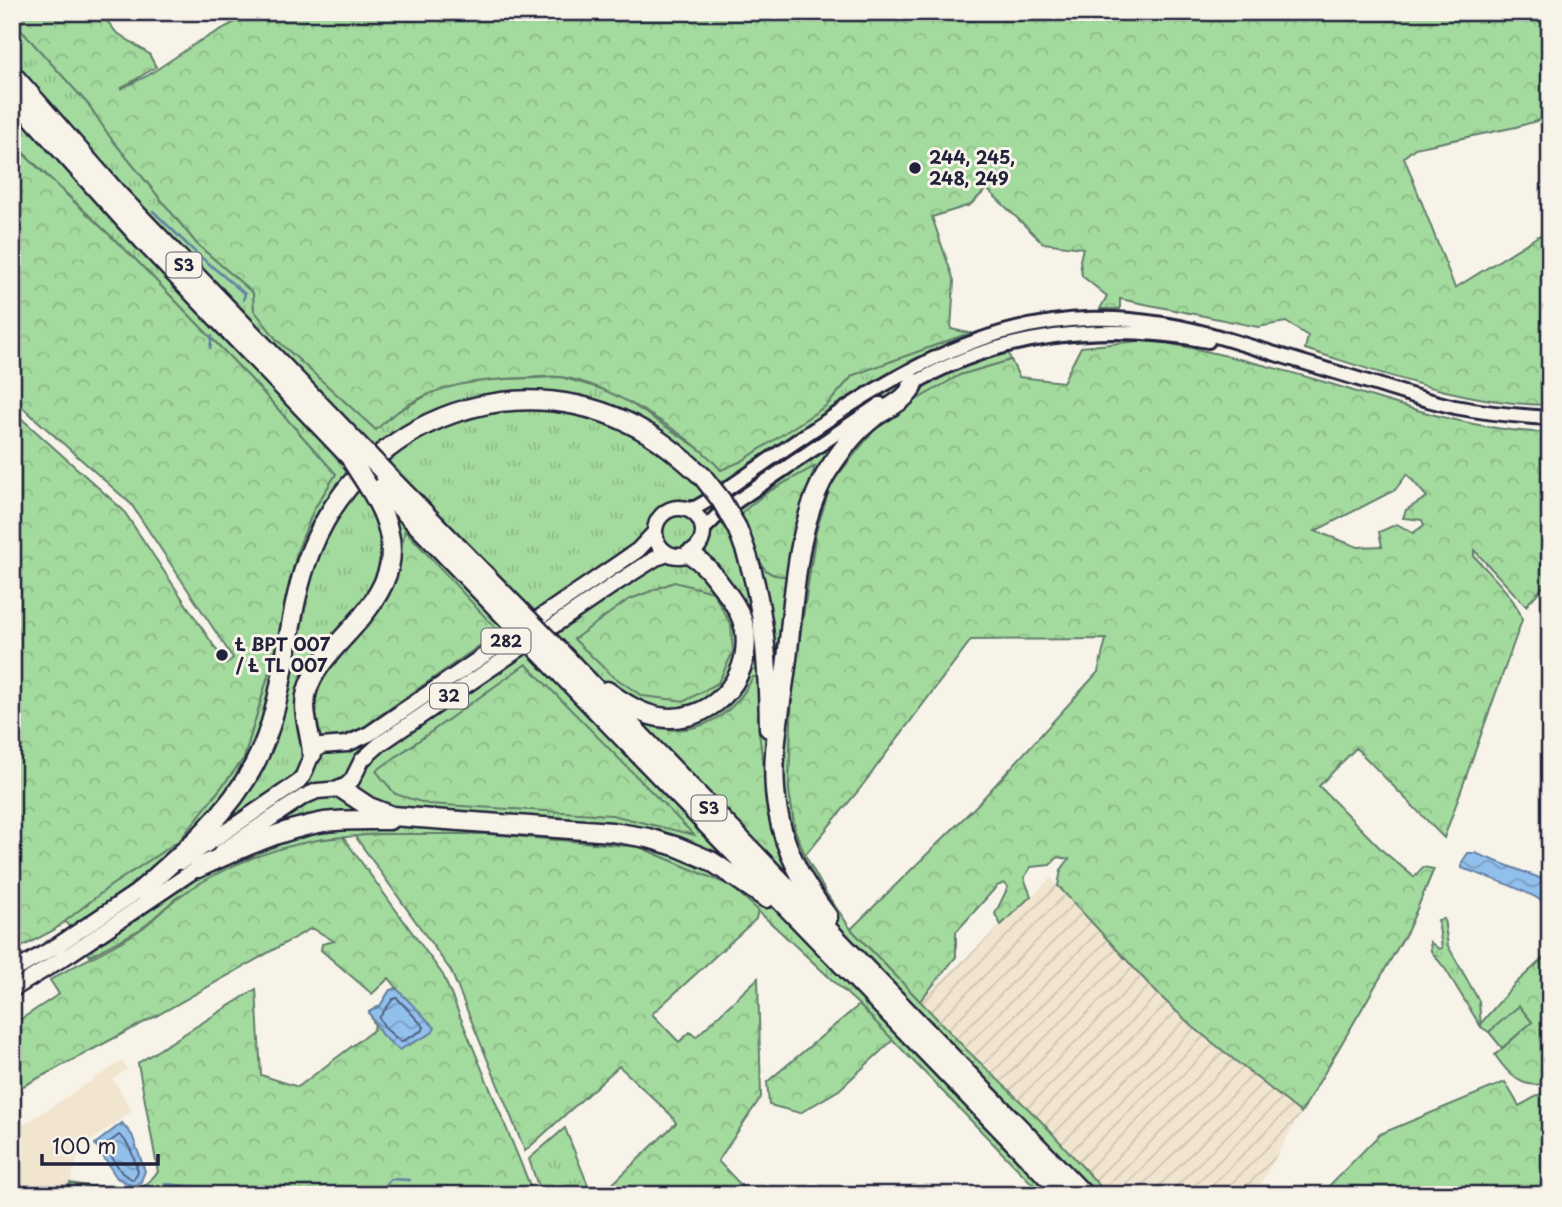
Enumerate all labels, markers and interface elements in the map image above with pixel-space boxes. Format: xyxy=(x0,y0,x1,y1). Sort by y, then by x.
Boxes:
place label: 244, 245, 248, 249 xyxy=(929,143,1015,191)
marker: 244, 245, 248, 249 xyxy=(907,160,923,176)
road number: S3 xyxy=(166,252,202,278)
road number: 282 xyxy=(482,628,530,654)
place label: Ł BPT 007 / Ł TL 007 xyxy=(235,630,331,678)
marker: Ł BPT 007 / Ł TL 007 xyxy=(214,647,230,663)
road number: 32 xyxy=(430,684,468,708)
road number: S3 xyxy=(692,796,726,820)
scale bar xyxy=(42,1123,158,1167)
text: 100 m xyxy=(52,1129,116,1161)

